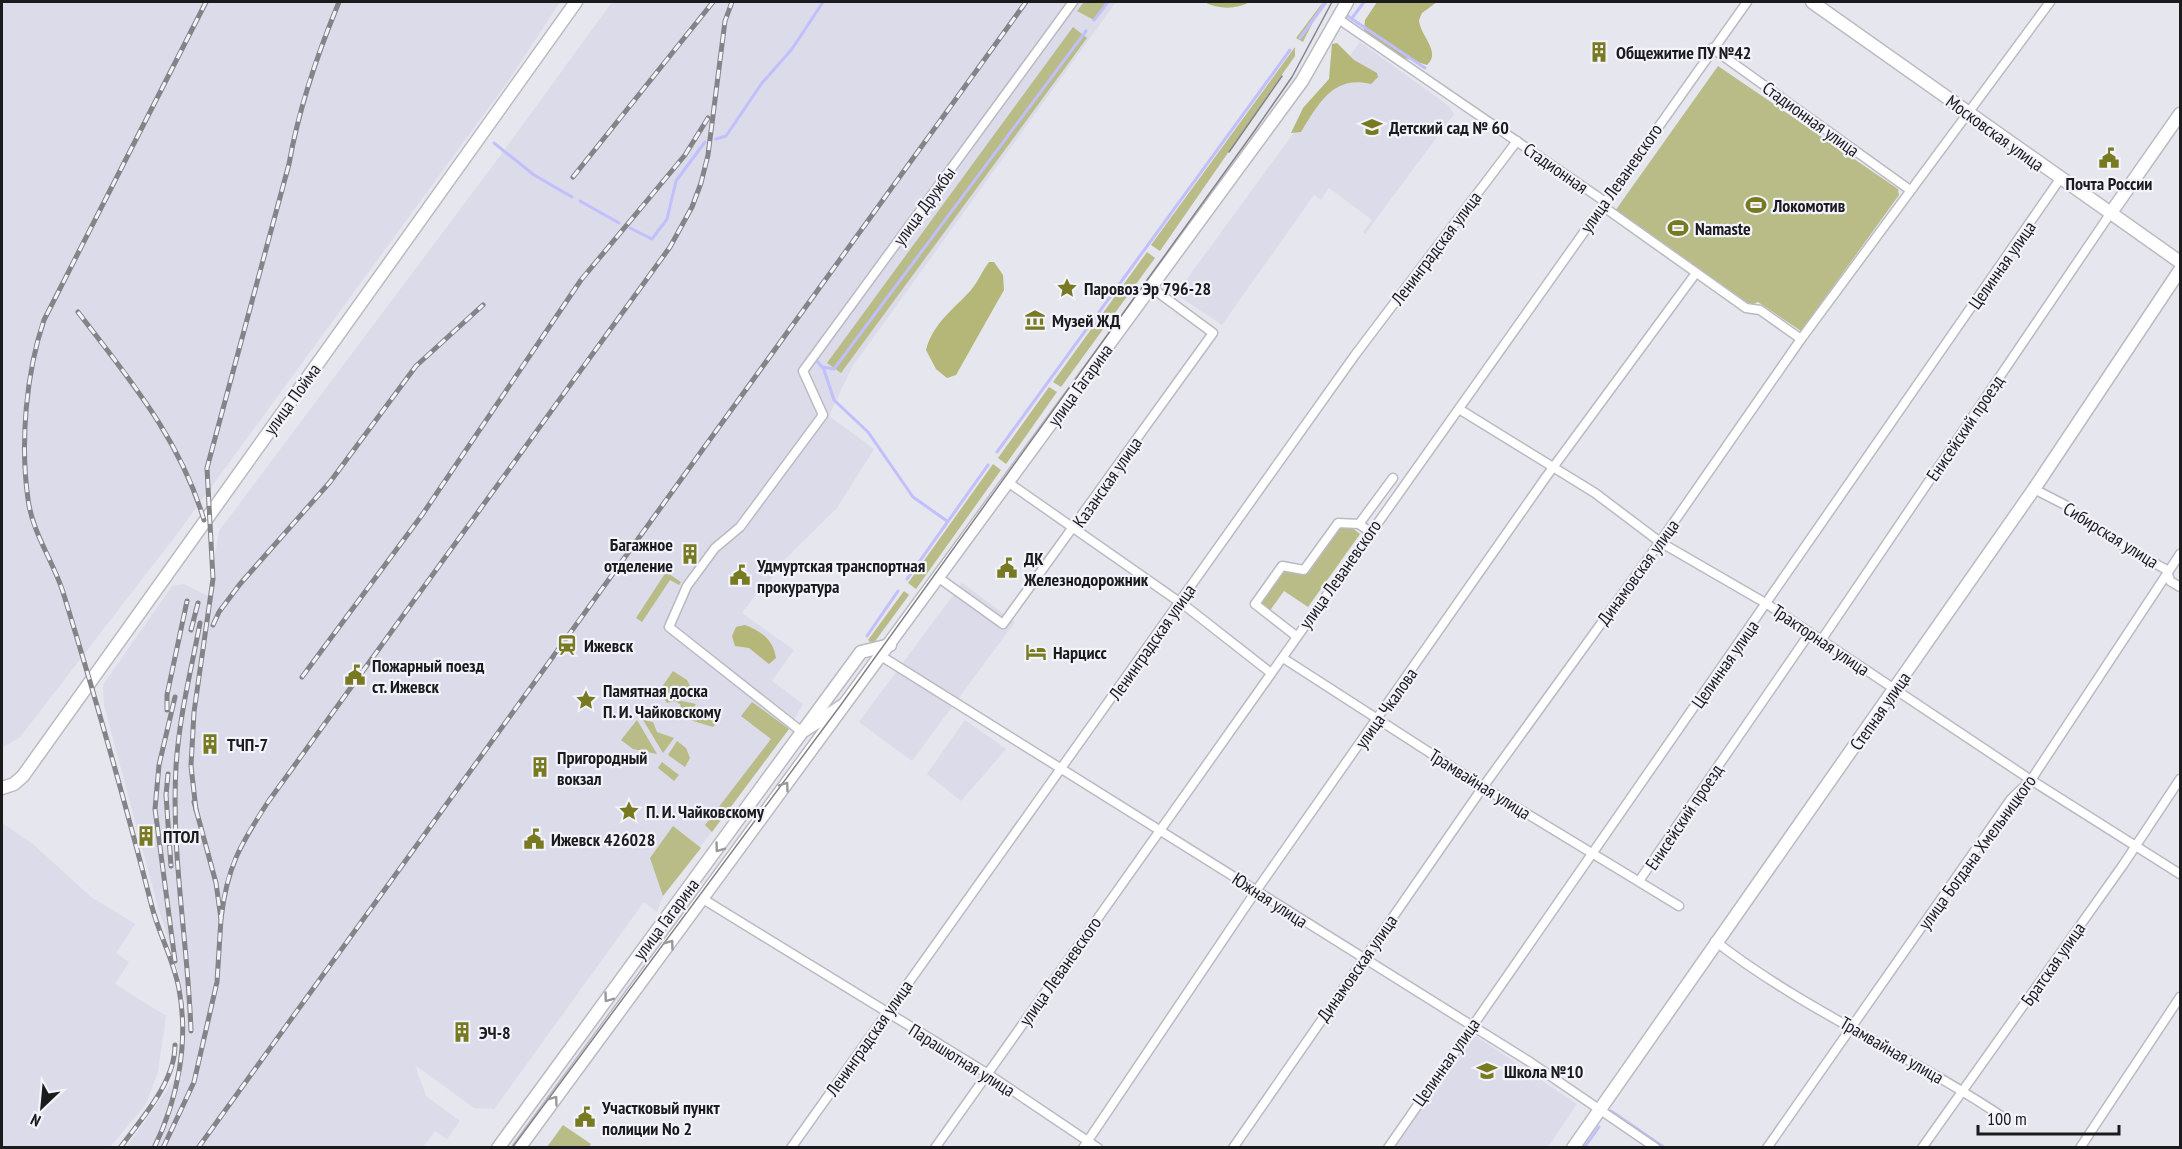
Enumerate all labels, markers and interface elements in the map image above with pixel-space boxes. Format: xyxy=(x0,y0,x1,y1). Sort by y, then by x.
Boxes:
building icon: Общежитие ПУ №42 xyxy=(1587,40,1611,64)
place label: Общежитие ПУ №42 xyxy=(1616,41,1751,64)
street label: Стадионная улица xyxy=(1758,76,1864,162)
street label: Московская улица xyxy=(1941,90,2049,176)
school or university icon: Детский сад № 60 xyxy=(1360,115,1384,139)
place label: Детский сад № 60 xyxy=(1389,116,1509,139)
street label: улица Леваневского xyxy=(1575,119,1667,237)
street label: Стадионная xyxy=(1519,137,1593,199)
public building icon: Почта России xyxy=(2097,146,2121,170)
street label: улица Дружбы xyxy=(888,162,960,250)
place label: Почта России xyxy=(2066,172,2152,195)
street label: Ленинградская улица xyxy=(1385,187,1486,310)
sports icon: Локомотив xyxy=(1744,193,1768,217)
place label: Локомотив xyxy=(1772,194,1846,217)
sports icon: Namaste xyxy=(1666,216,1690,240)
street label: Целинная улица xyxy=(1963,216,2041,314)
place label: Namaste xyxy=(1695,217,1751,240)
place icon: Паровоз Эр 796-28 xyxy=(1055,276,1079,300)
place label: Паровоз Эр 796-28 xyxy=(1084,277,1211,300)
museum icon: Музей ЖД xyxy=(1023,308,1047,332)
place label: Музей ЖД xyxy=(1052,309,1121,332)
street label: улица Гагарина xyxy=(1042,339,1118,431)
street label: улица Пойма xyxy=(258,359,326,439)
street label: Енисейский проезд xyxy=(1921,371,2009,485)
street label: Казанская улица xyxy=(1067,432,1147,532)
street label: Сибирская улица xyxy=(2059,497,2163,573)
street label: улица Леваневского xyxy=(1294,515,1386,633)
street label: Динамовская улица xyxy=(1592,515,1684,629)
place label: Багажное отделение xyxy=(604,533,673,577)
building icon: Багажное отделение xyxy=(678,542,702,566)
place label: ДК Железнодорожник xyxy=(1023,547,1149,591)
place label: Удмуртская транспортная прокуратура xyxy=(756,554,925,598)
public building icon: ДК Железнодорожник xyxy=(995,556,1019,580)
public building icon: Удмуртская транспортная прокуратура xyxy=(728,563,752,587)
street label: Ленинградская улица xyxy=(1103,580,1201,705)
street label: Тракторная улица xyxy=(1768,599,1874,681)
street label: Целинная улица xyxy=(1686,615,1764,713)
station icon: Ижевск xyxy=(555,633,579,657)
place label: Ижевск xyxy=(584,634,634,657)
hotel icon: Нарцисс xyxy=(1024,640,1048,664)
place label: Нарцисс xyxy=(1053,641,1108,664)
place label: Пожарный поезд ст. Ижевск xyxy=(372,654,485,698)
public building icon: Пожарный поезд ст. Ижевск xyxy=(343,663,367,687)
street label: улица Чкалова xyxy=(1350,663,1422,753)
street label: Степная улица xyxy=(1845,667,1915,755)
place label: Памятная доска П. И. Чайковскому xyxy=(603,679,722,723)
place icon: Памятная доска П. И. Чайковскому xyxy=(574,688,598,712)
building icon: ТЧП-7 xyxy=(198,732,222,756)
place label: ТЧП-7 xyxy=(227,733,268,756)
street label: Трамвайная улица xyxy=(1425,744,1535,824)
place label: Пригородный вокзал xyxy=(557,746,647,790)
building icon: Пригородный вокзал xyxy=(528,755,552,779)
street label: Енисейский проезд xyxy=(1640,760,1728,874)
street label: улица Богдана Хмельницкого xyxy=(1913,770,2041,934)
one-way arrow xyxy=(778,782,789,793)
place icon: П. И. Чайковскому xyxy=(617,799,641,823)
place label: П. И. Чайковскому xyxy=(646,800,765,823)
building icon: ПТОЛ xyxy=(134,824,158,848)
place label: ПТОЛ xyxy=(163,825,199,848)
public building icon: Ижевск 426028 xyxy=(522,827,546,851)
place label: Ижевск 426028 xyxy=(551,828,655,851)
one-way arrow xyxy=(715,841,726,852)
street label: Южная улица xyxy=(1228,867,1312,933)
street label: улица Гагарина xyxy=(628,874,704,964)
street label: Динамовская улица xyxy=(1312,910,1402,1026)
street label: улица Леваневского xyxy=(1014,912,1106,1030)
street label: Братская улица xyxy=(2016,918,2090,1010)
one-way arrow xyxy=(663,939,674,950)
street label: Ленинградская улица xyxy=(820,976,918,1101)
one-way arrow xyxy=(604,992,615,1003)
street label: Трамвайная улица xyxy=(1836,1011,1948,1089)
street label: Целинная улица xyxy=(1407,1013,1485,1111)
street label: Парашютная улица xyxy=(905,1018,1019,1102)
building icon: ЭЧ-8 xyxy=(450,1020,474,1044)
place label: ЭЧ-8 xyxy=(479,1021,511,1044)
school or university icon: Школа №10 xyxy=(1475,1059,1499,1083)
place label: Школа №10 xyxy=(1504,1060,1583,1083)
north arrow xyxy=(12,1077,72,1137)
one-way arrow xyxy=(547,1096,558,1107)
place label: Участковый пункт полиции No 2 xyxy=(601,1096,720,1140)
scale bar xyxy=(1978,1098,2119,1136)
public building icon: Участковый пункт полиции No 2 xyxy=(573,1105,597,1129)
text: 100 m xyxy=(1987,1107,2027,1130)
text: N xyxy=(27,1110,44,1131)

